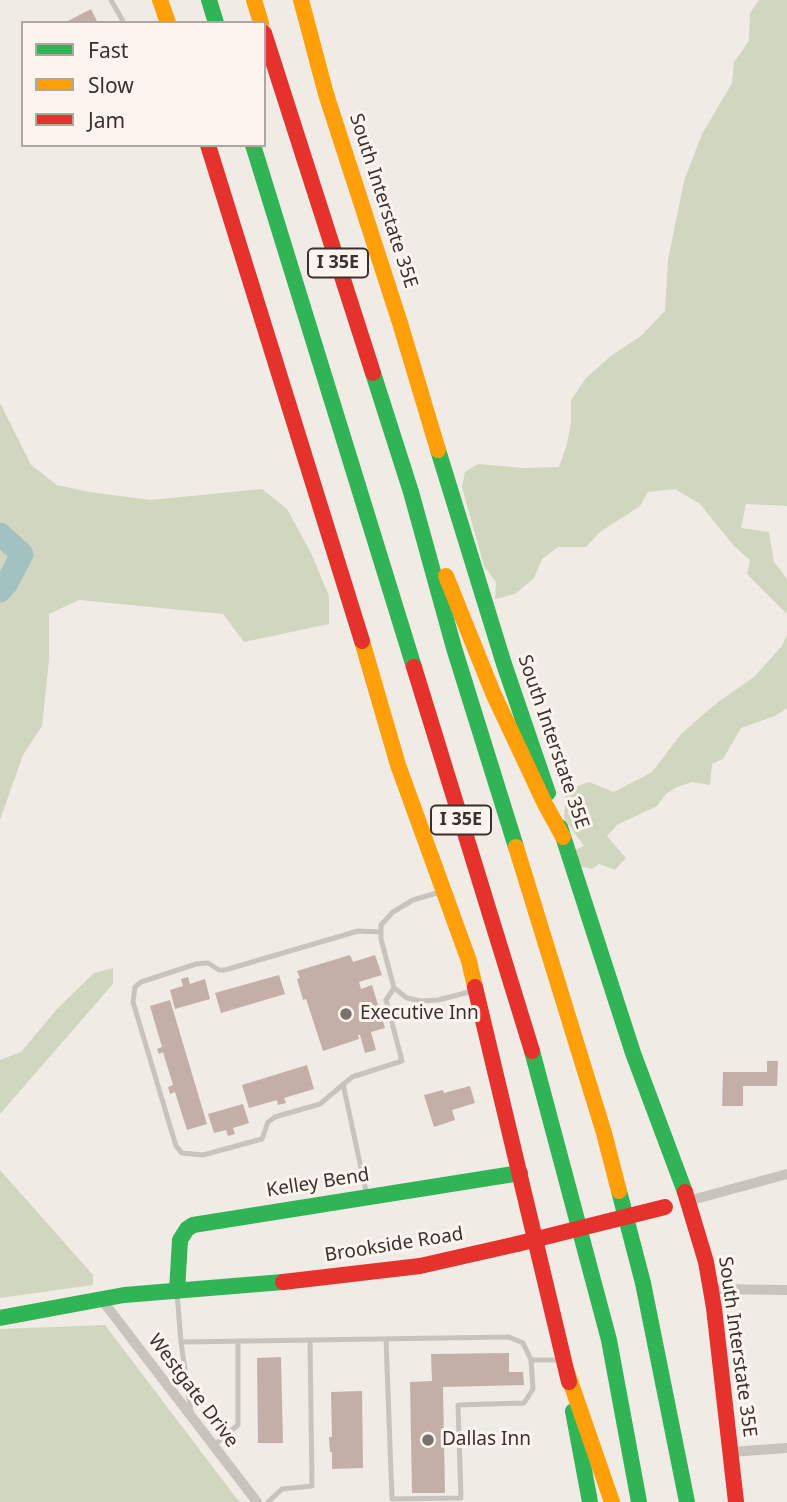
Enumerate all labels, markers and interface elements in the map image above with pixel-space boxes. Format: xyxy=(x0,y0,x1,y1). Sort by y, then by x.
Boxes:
legend xyxy=(21,21,266,147)
text: Fast xyxy=(88,36,128,64)
text: Slow xyxy=(88,71,134,99)
text: Jam xyxy=(88,106,125,134)
street label: South Interstate 35E xyxy=(344,111,422,291)
road number: I 35E xyxy=(308,248,368,278)
street label: South Interstate 35E xyxy=(513,652,593,832)
road number: I 35E xyxy=(431,806,491,834)
place label: Executive Inn xyxy=(360,1003,479,1025)
marker: Executive Inn xyxy=(338,1006,354,1022)
street label: Kelley Bend xyxy=(265,1164,371,1202)
street label: Brookside Road xyxy=(323,1223,465,1267)
street label: South Interstate 35E xyxy=(713,1255,761,1439)
street label: Westgate Drive xyxy=(143,1330,243,1452)
place label: Dallas Inn xyxy=(442,1429,531,1451)
marker: Dallas Inn xyxy=(420,1432,436,1448)

